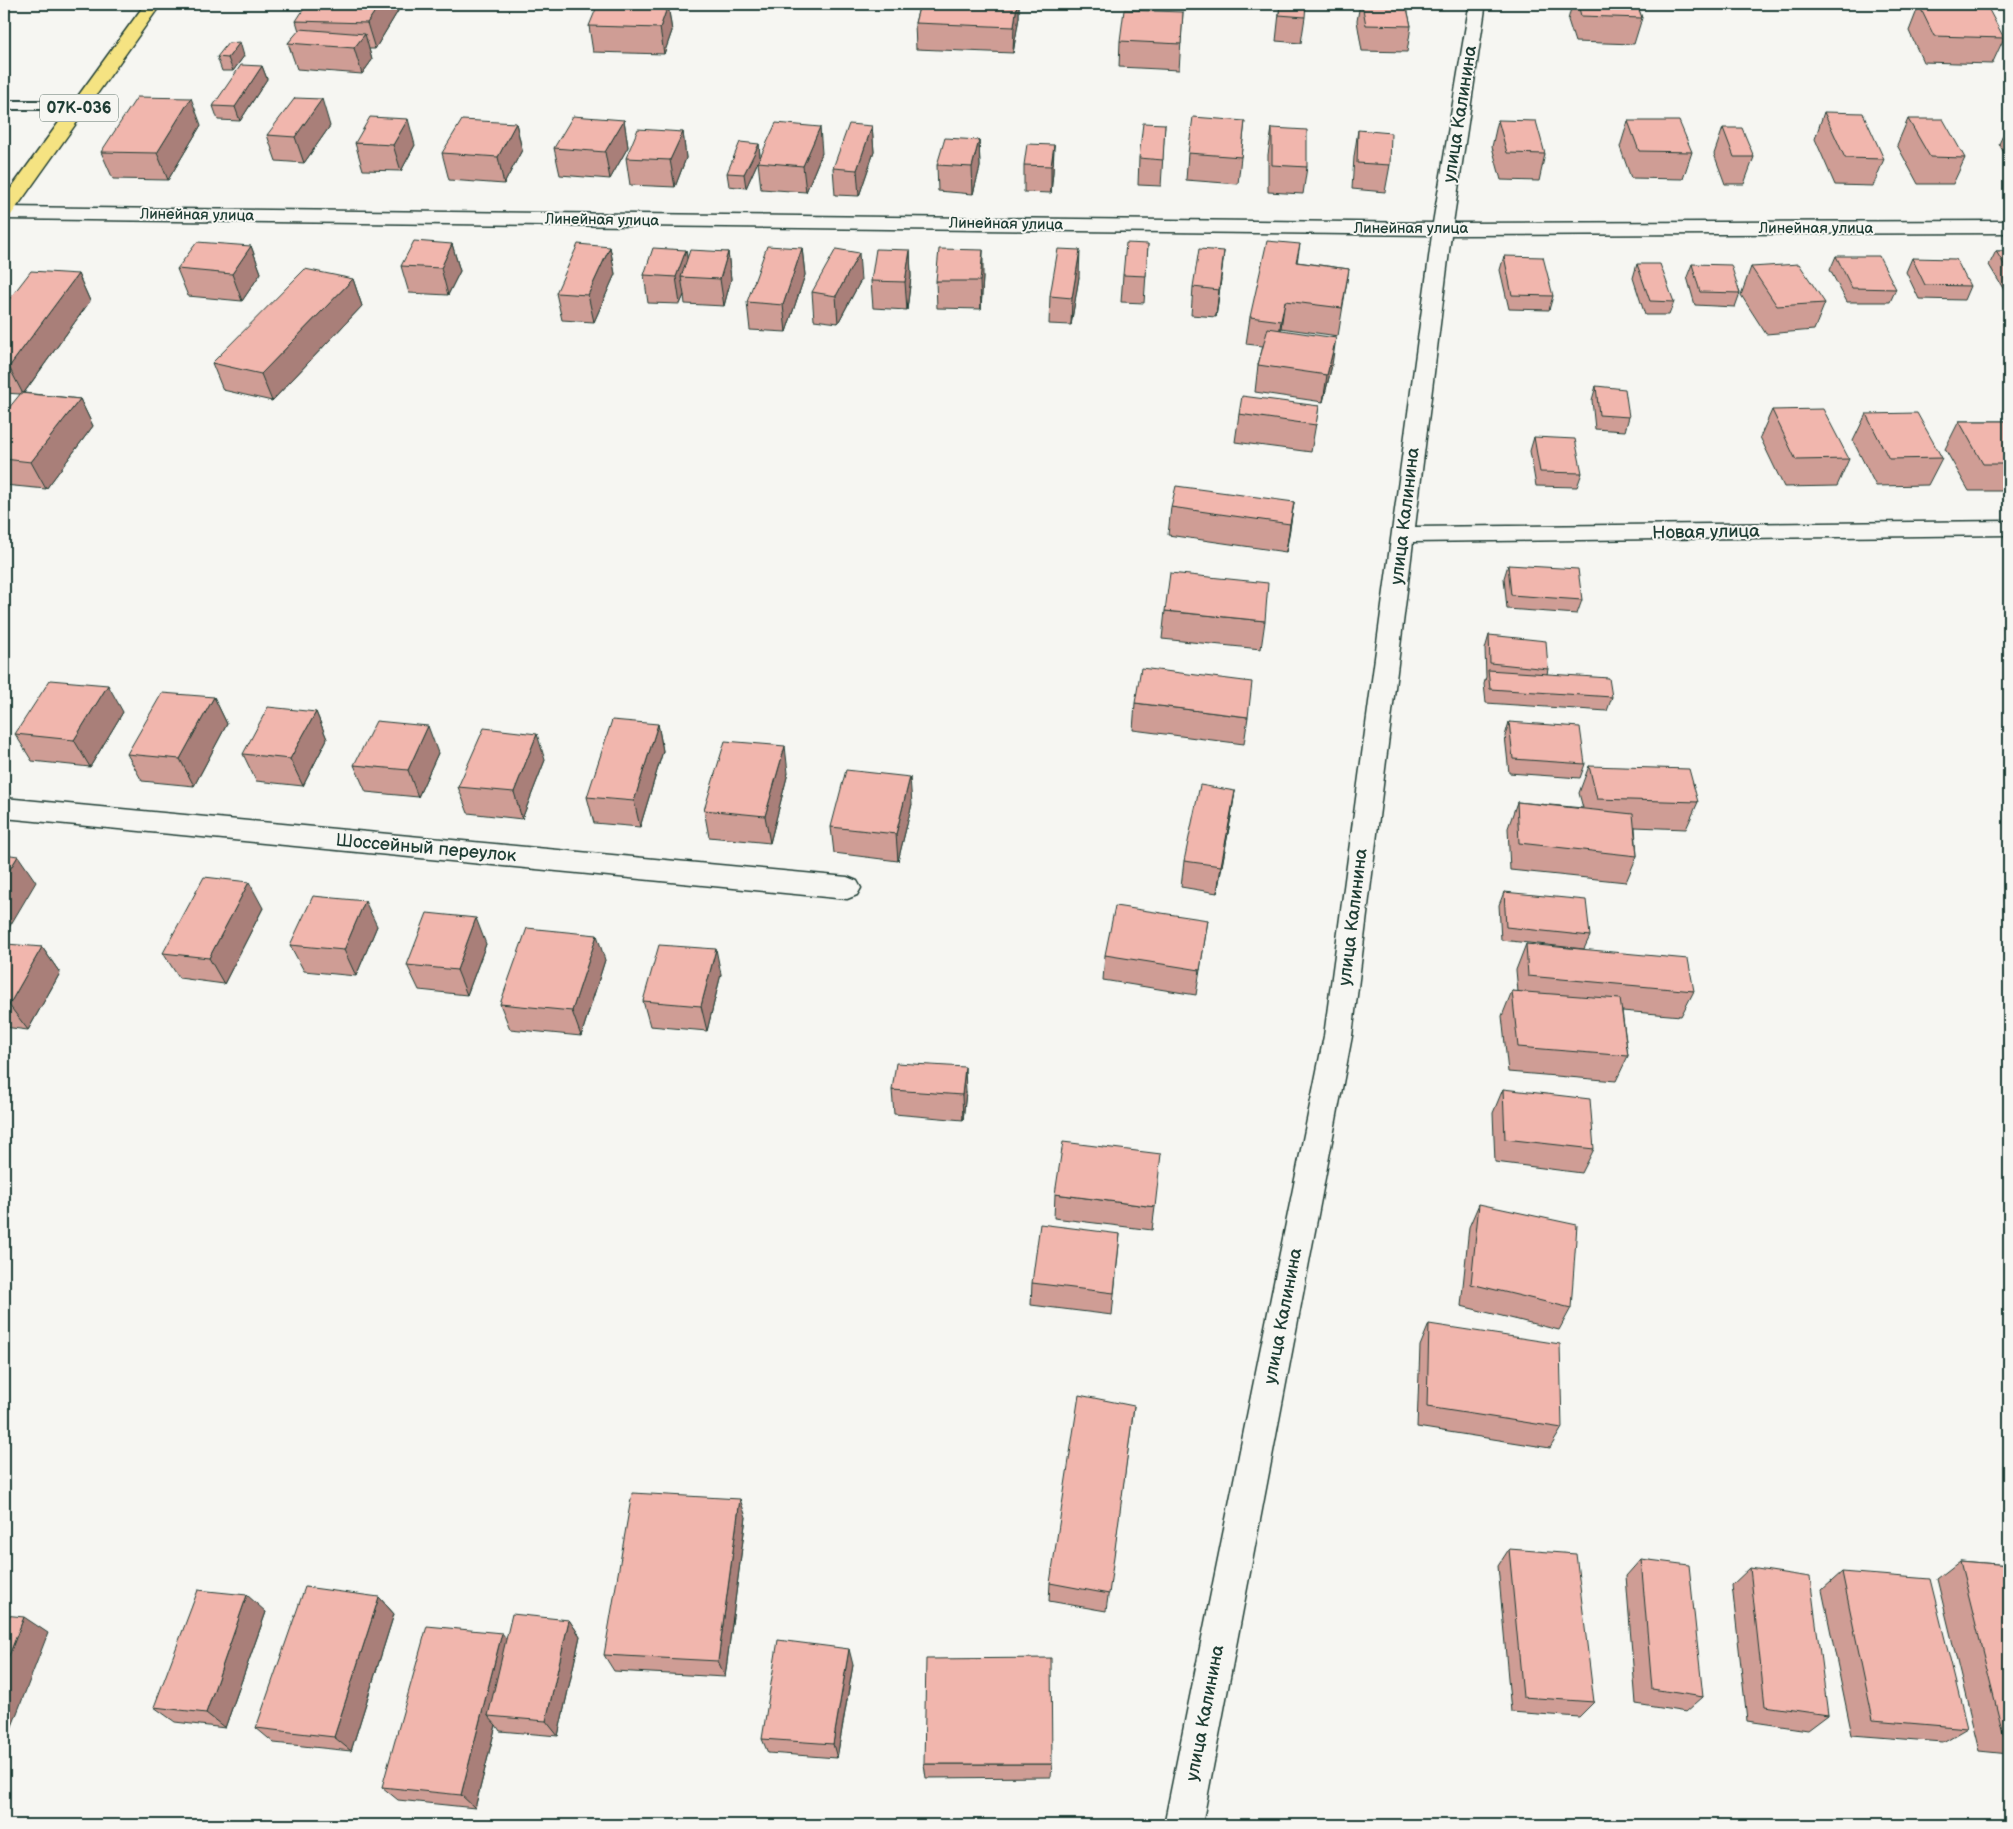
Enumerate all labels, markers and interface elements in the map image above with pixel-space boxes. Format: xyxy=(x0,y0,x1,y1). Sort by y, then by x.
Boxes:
street label: улица Калинина xyxy=(1439,44,1481,184)
road number: 07К-036 xyxy=(40,95,118,122)
street label: Линейная улица xyxy=(139,204,255,226)
street label: Линейная улица xyxy=(544,209,660,231)
street label: Линейная улица xyxy=(948,213,1064,235)
street label: Линейная улица xyxy=(1353,219,1468,238)
street label: Линейная улица xyxy=(1758,219,1873,238)
street label: улица Калинина xyxy=(1386,446,1424,586)
street label: Новая улица xyxy=(1652,521,1760,543)
street label: Шоссейный переулок xyxy=(335,830,518,866)
street label: улица Калинина xyxy=(1334,847,1372,987)
street label: улица Калинина xyxy=(1260,1246,1307,1386)
street label: улица Калинина xyxy=(1182,1643,1229,1783)

